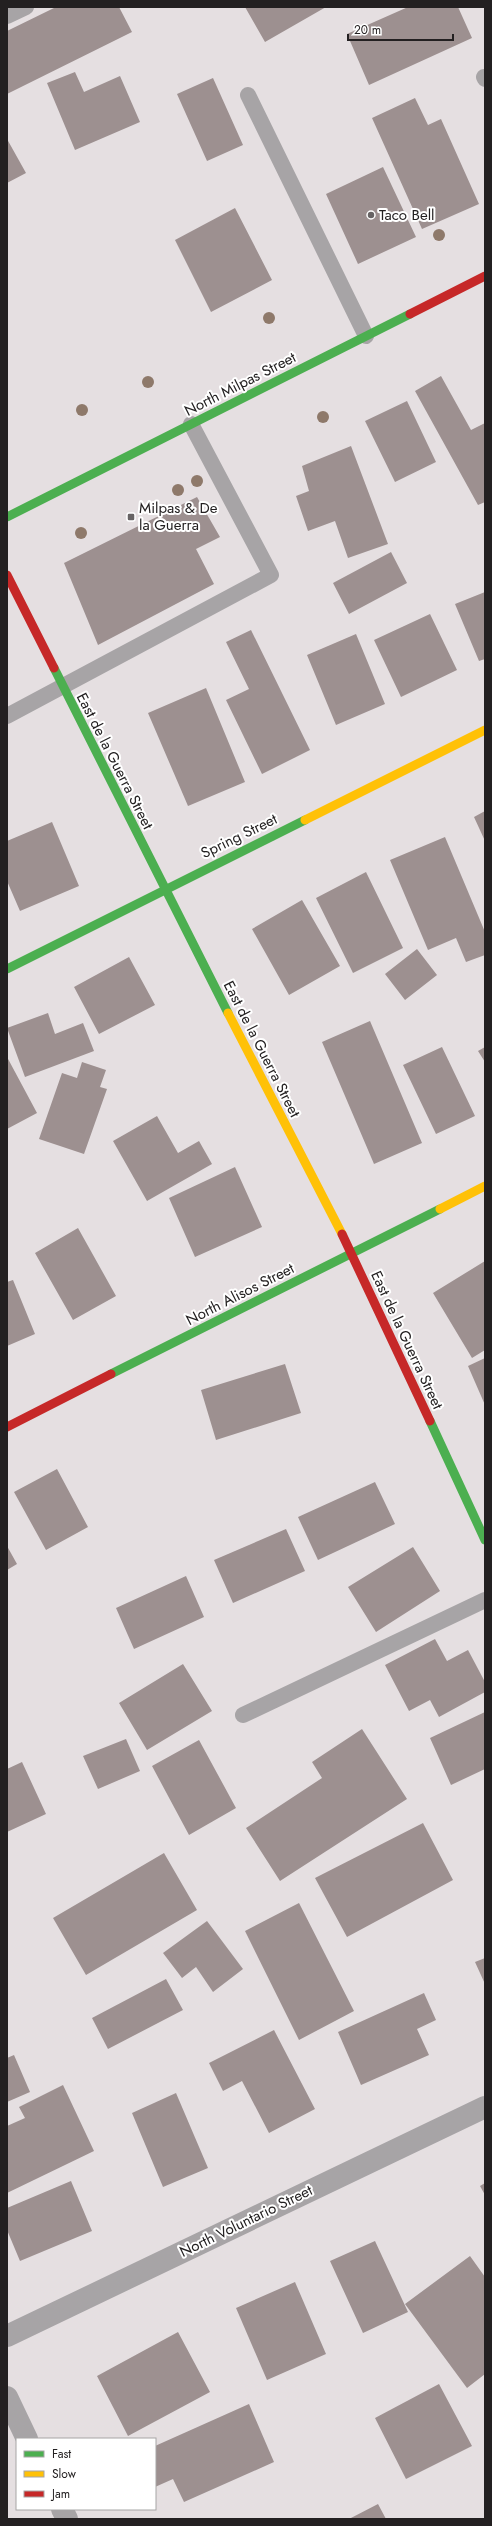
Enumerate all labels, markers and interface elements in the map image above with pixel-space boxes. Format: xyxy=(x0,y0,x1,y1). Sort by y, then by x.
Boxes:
scale bar xyxy=(348,16,453,42)
text: 20 m xyxy=(354,21,381,39)
place label: Taco Bell xyxy=(379,204,435,226)
marker: Taco Bell xyxy=(366,210,376,220)
street label: North Milpas Street xyxy=(180,346,300,422)
place label: Milpas & De la Guerra xyxy=(139,497,218,536)
marker: Milpas & De la Guerra xyxy=(126,512,136,522)
street label: East de la Guerra Street xyxy=(71,689,159,833)
street label: Spring Street xyxy=(197,808,281,864)
street label: East de la Guerra Street xyxy=(218,977,306,1121)
street label: North Alisos Street xyxy=(182,1257,298,1331)
street label: East de la Guerra Street xyxy=(365,1267,449,1413)
street label: North Voluntario Street xyxy=(176,2179,317,2263)
legend xyxy=(16,2438,156,2510)
text: Fast xyxy=(52,2445,71,2463)
text: Slow xyxy=(52,2465,77,2483)
text: Jam xyxy=(50,2485,70,2503)

